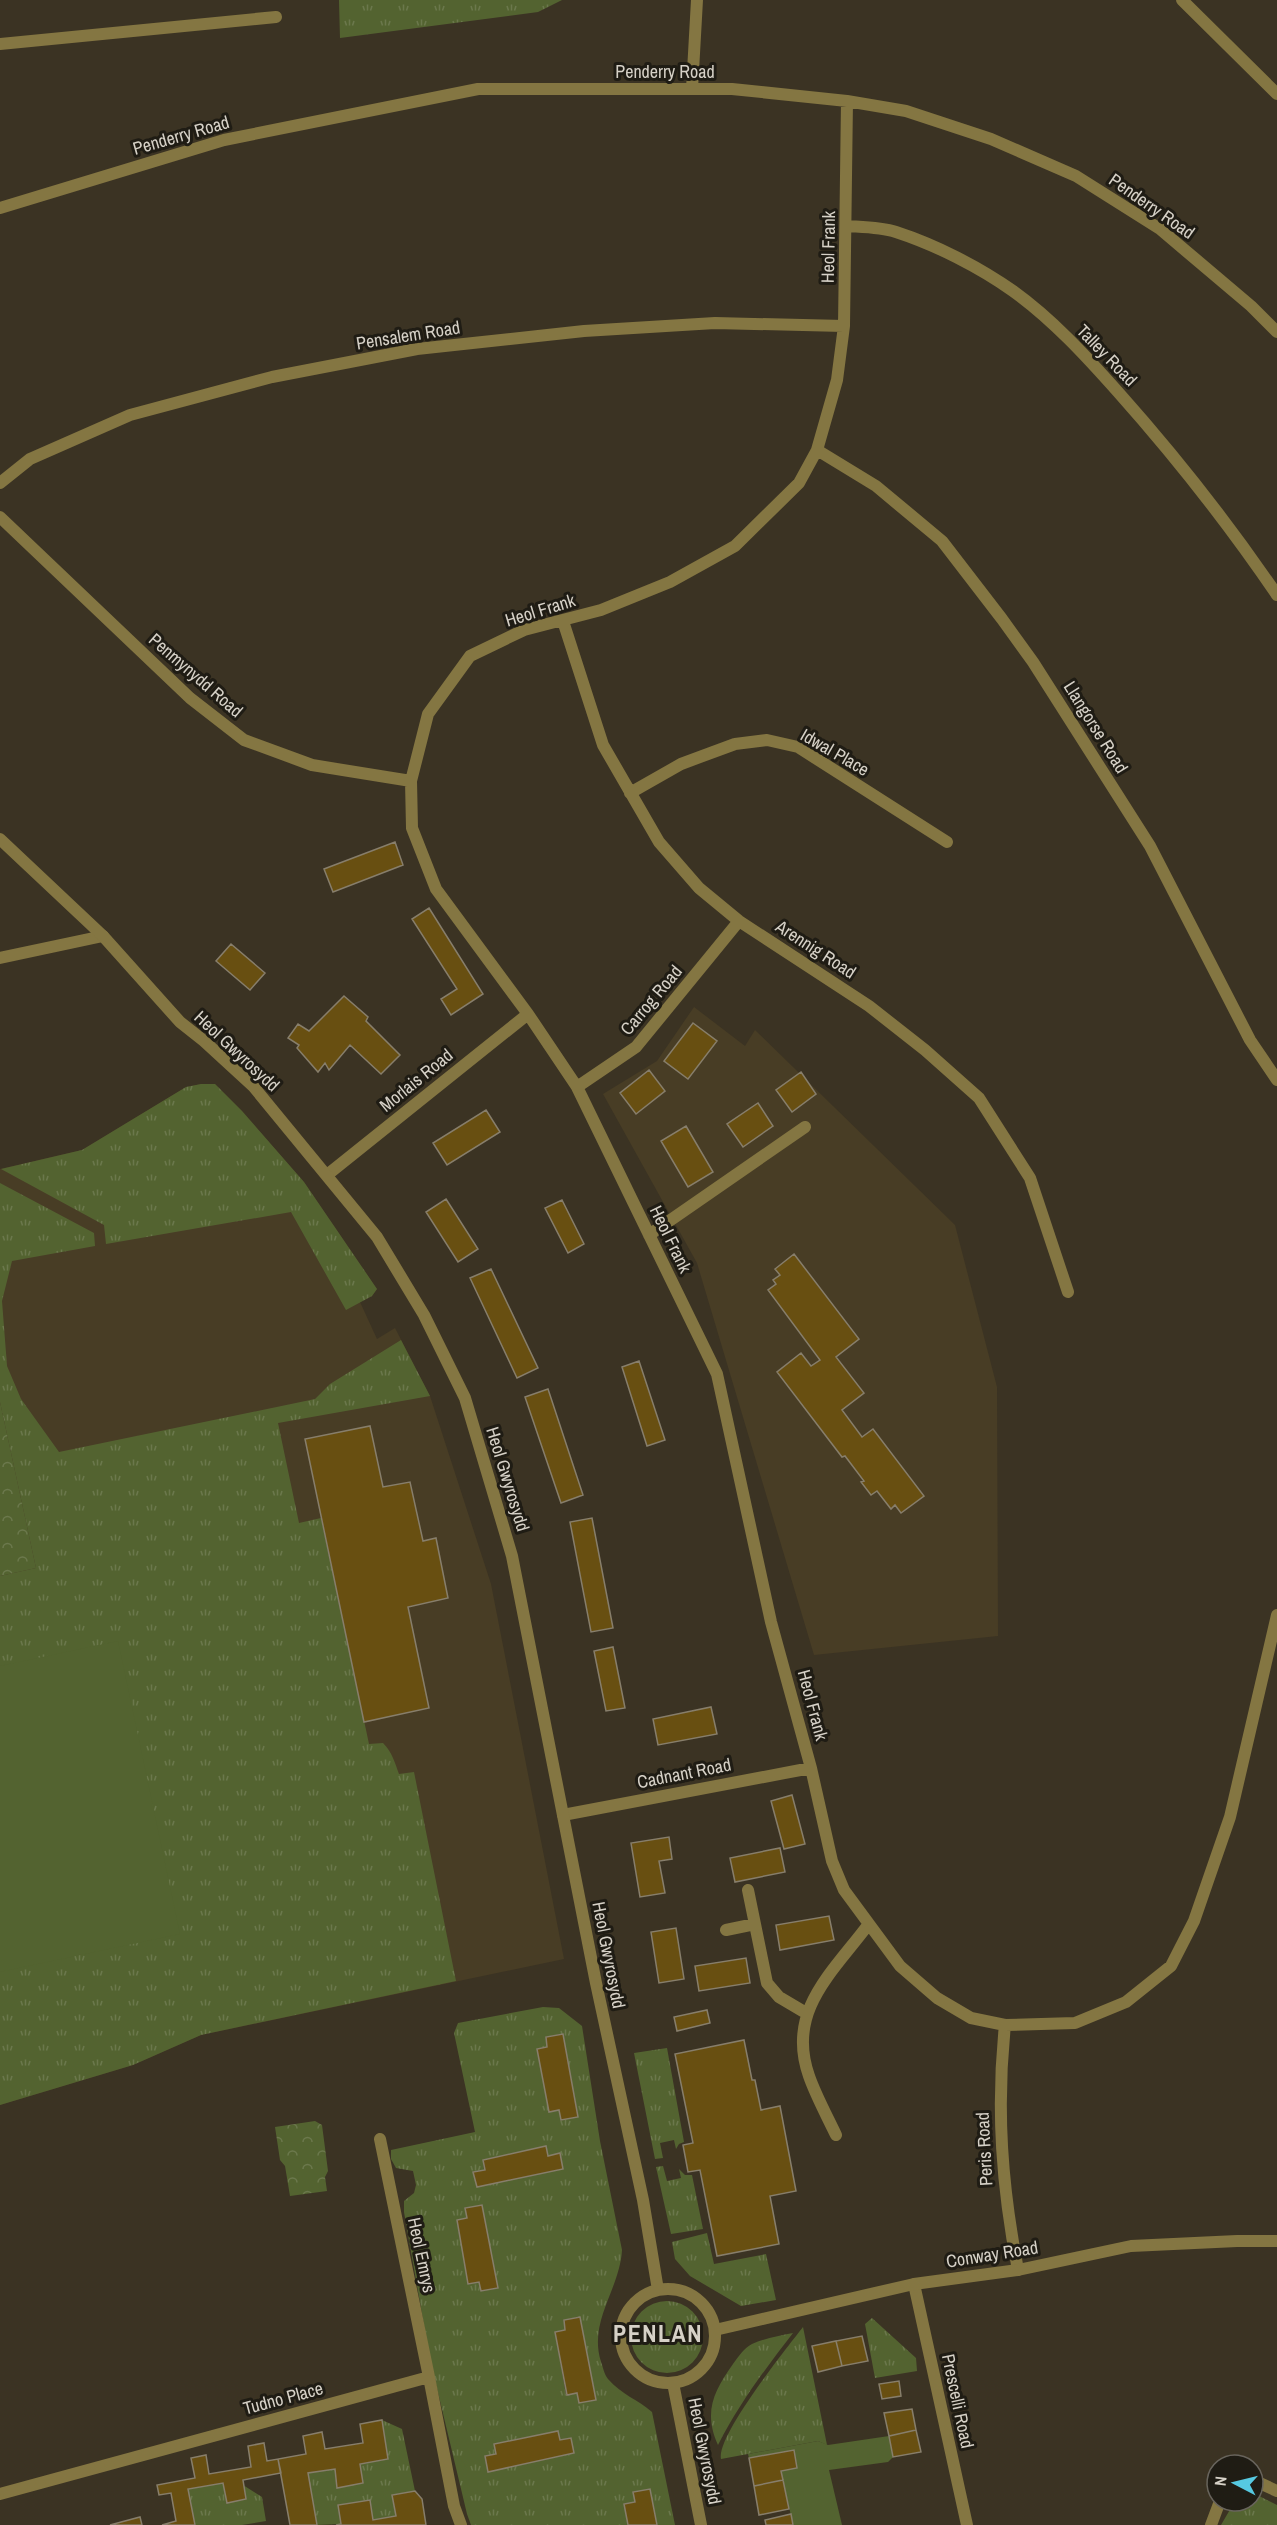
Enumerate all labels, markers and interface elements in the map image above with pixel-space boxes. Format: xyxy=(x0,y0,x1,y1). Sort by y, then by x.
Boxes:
street label: Penderry Road xyxy=(615,59,715,84)
street label: Penderry Road xyxy=(130,109,232,161)
street label: Penderry Road xyxy=(1104,167,1200,245)
street label: Heol Frank xyxy=(815,210,841,283)
street label: Pensalem Road xyxy=(354,314,462,356)
street label: Talley Road xyxy=(1071,318,1143,392)
street label: Heol Frank xyxy=(502,587,579,633)
street label: Penmynydd Road xyxy=(144,627,248,723)
street label: Llangorse Road xyxy=(1058,676,1134,778)
street label: Idwal Place xyxy=(796,722,874,782)
street label: Arennig Road xyxy=(770,913,861,984)
street label: Carrog Road xyxy=(614,960,688,1040)
street label: Heol Gwyrosydd xyxy=(189,1005,285,1097)
street label: Morlais Road xyxy=(374,1043,458,1117)
street label: Heol Frank xyxy=(644,1201,698,1277)
street label: Heol Gwyrosydd xyxy=(480,1424,536,1534)
street label: Heol Frank xyxy=(792,1667,835,1744)
street label: Cadnant Road xyxy=(635,1752,733,1794)
street label: Heol Gwyrosydd xyxy=(586,1899,632,2011)
street label: Peris Road xyxy=(970,2111,998,2187)
street label: Heol Emrys xyxy=(402,2215,442,2295)
street label: Conway Road xyxy=(944,2234,1040,2274)
district label: PENLAN xyxy=(613,2317,703,2349)
street label: Prescelli Road xyxy=(936,2351,980,2451)
street label: Tudno Place xyxy=(240,2375,326,2421)
street label: Heol Gwyrosydd xyxy=(682,2395,728,2507)
north arrow xyxy=(1205,2453,1265,2513)
text: N xyxy=(1209,2475,1232,2487)

